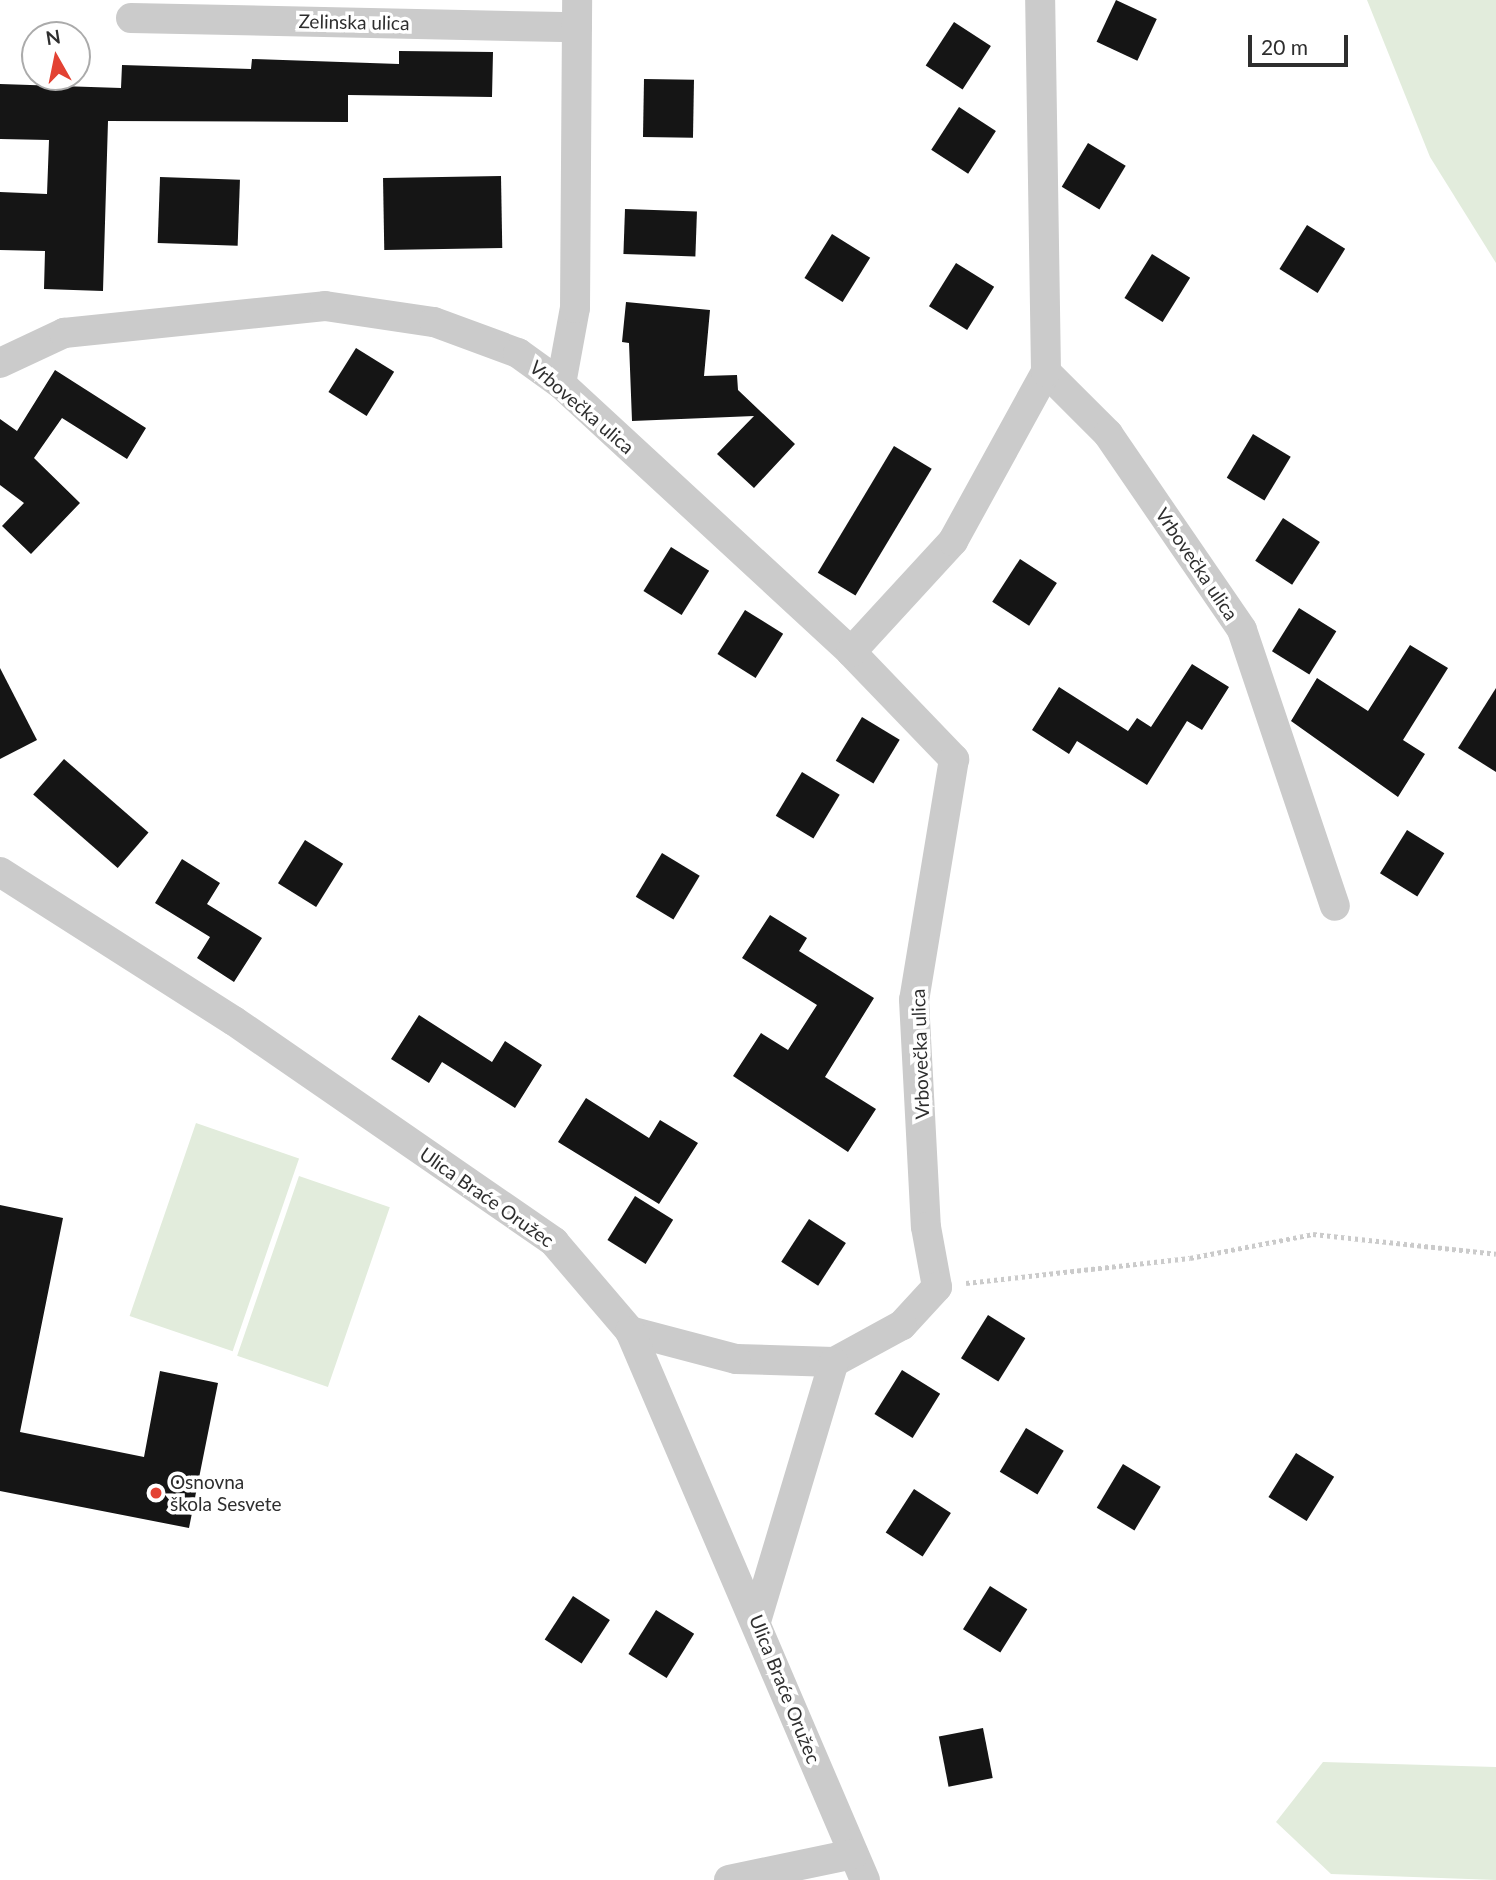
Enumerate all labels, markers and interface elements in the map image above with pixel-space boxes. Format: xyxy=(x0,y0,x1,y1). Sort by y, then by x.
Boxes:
street label: Zelinska ulica xyxy=(298,10,410,34)
north arrow xyxy=(21,21,91,91)
scale bar xyxy=(1251,21,1351,65)
text: N xyxy=(44,24,62,49)
text: 20 m xyxy=(1261,34,1308,59)
street label: Vrbovečka ulica xyxy=(525,356,639,458)
street label: Vrbovečka ulica xyxy=(1151,503,1243,625)
street label: Vrbovečka ulica xyxy=(906,988,934,1120)
street label: Ulica Braće Oružec xyxy=(416,1142,558,1252)
place label: Osnovna škola Sesvete xyxy=(170,1471,282,1515)
marker: Osnovna škola Sesvete xyxy=(148,1485,164,1501)
street label: Ulica Braće Oružec xyxy=(745,1611,825,1767)

